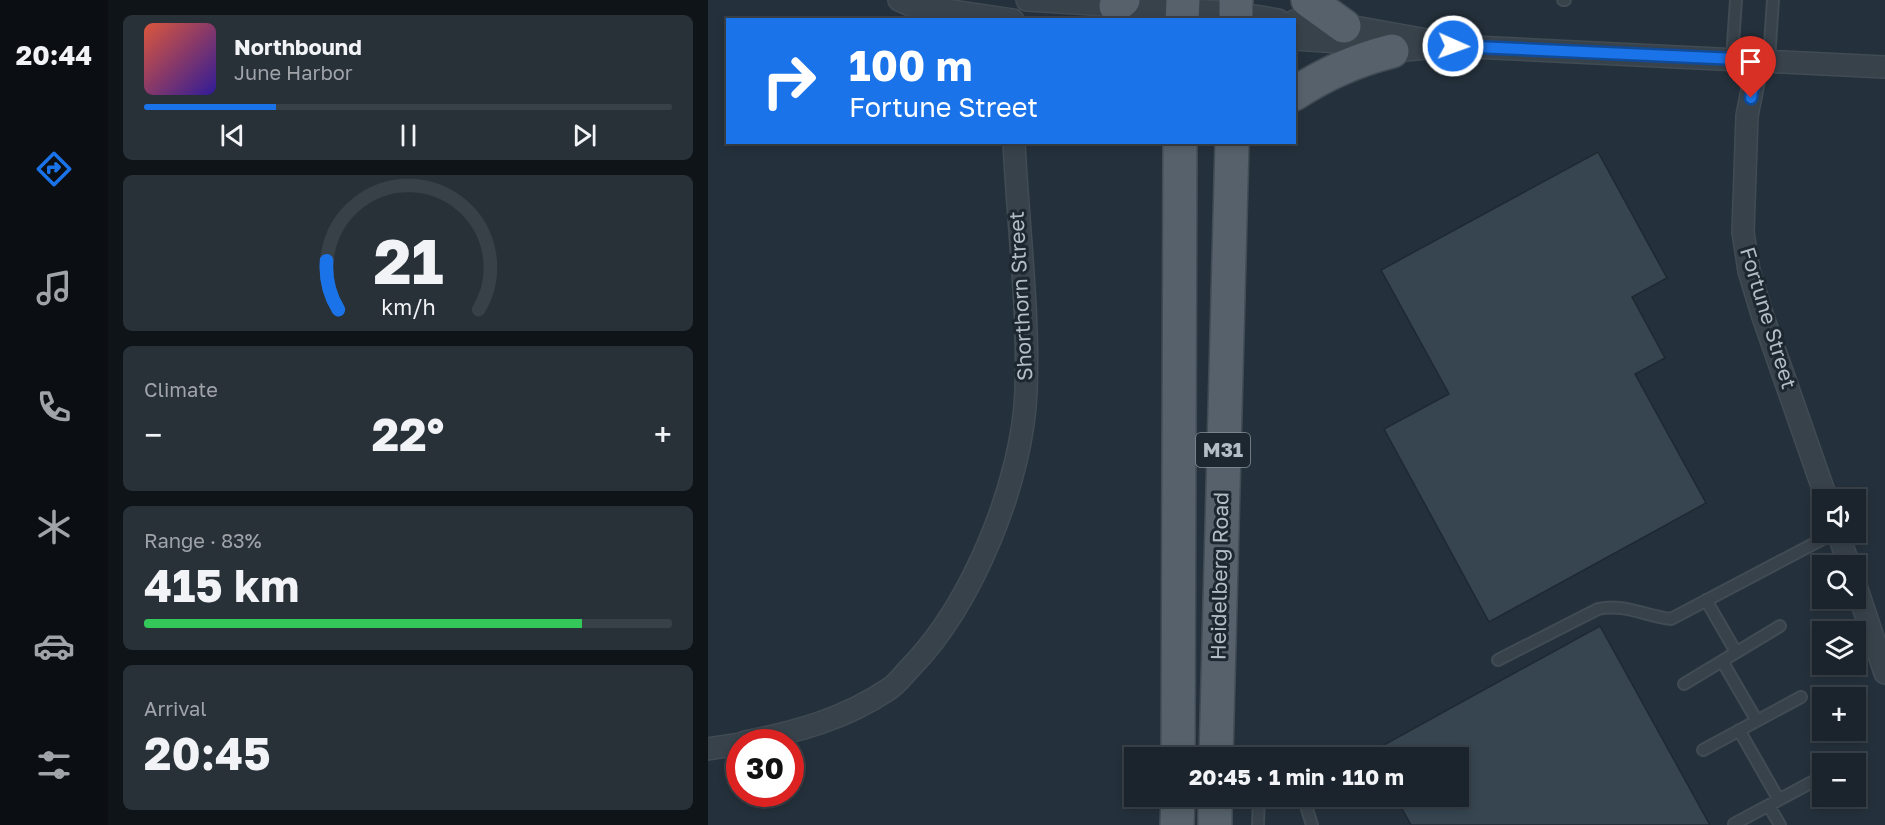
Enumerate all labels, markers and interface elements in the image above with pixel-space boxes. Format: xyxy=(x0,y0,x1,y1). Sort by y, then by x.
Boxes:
position arrow xyxy=(1421,14,1485,78)
text: Northbound xyxy=(234,33,362,60)
pin xyxy=(1725,36,1776,98)
text: 20:44 xyxy=(16,39,92,71)
text: 100 m xyxy=(849,40,972,90)
icon: right xyxy=(750,42,828,120)
icon: arrive xyxy=(1734,45,1767,78)
text: June Harbor xyxy=(234,60,353,84)
text: Fortune Street xyxy=(849,91,1038,123)
icon: previous xyxy=(216,119,249,152)
icon: pause xyxy=(392,119,425,152)
icon: next xyxy=(568,119,601,152)
icon: directions xyxy=(33,148,75,190)
street label: Shorthorn Street xyxy=(1003,210,1037,382)
text: 21 xyxy=(373,223,443,298)
street label: Fortune Street xyxy=(1735,244,1803,392)
icon: music xyxy=(33,267,75,309)
text: km/h xyxy=(381,294,435,320)
text: Climate xyxy=(144,377,218,401)
icon: phone xyxy=(33,386,75,428)
text: 22° xyxy=(372,407,444,461)
text: − xyxy=(144,415,162,454)
text: + xyxy=(654,415,672,454)
road number: M31 xyxy=(1196,433,1250,467)
map controls xyxy=(1812,489,1866,807)
button: sound xyxy=(1812,489,1866,543)
street label: Heidelberg Road xyxy=(1205,492,1233,660)
icon: climate xyxy=(33,506,75,548)
text: Range · 83% xyxy=(144,528,262,552)
button: search xyxy=(1812,555,1866,609)
text: 415 km xyxy=(144,558,299,612)
button: layers xyxy=(1812,621,1866,675)
icon: car xyxy=(33,625,75,667)
button: + xyxy=(1812,687,1866,741)
text: Arrival xyxy=(144,696,207,720)
text: 20:45 xyxy=(144,726,271,780)
speed limit sign: 30 xyxy=(726,729,804,807)
icon: filters xyxy=(33,744,75,786)
button: − xyxy=(1812,753,1866,807)
text: 20:45 · 1 min · 110 m xyxy=(1189,763,1404,790)

